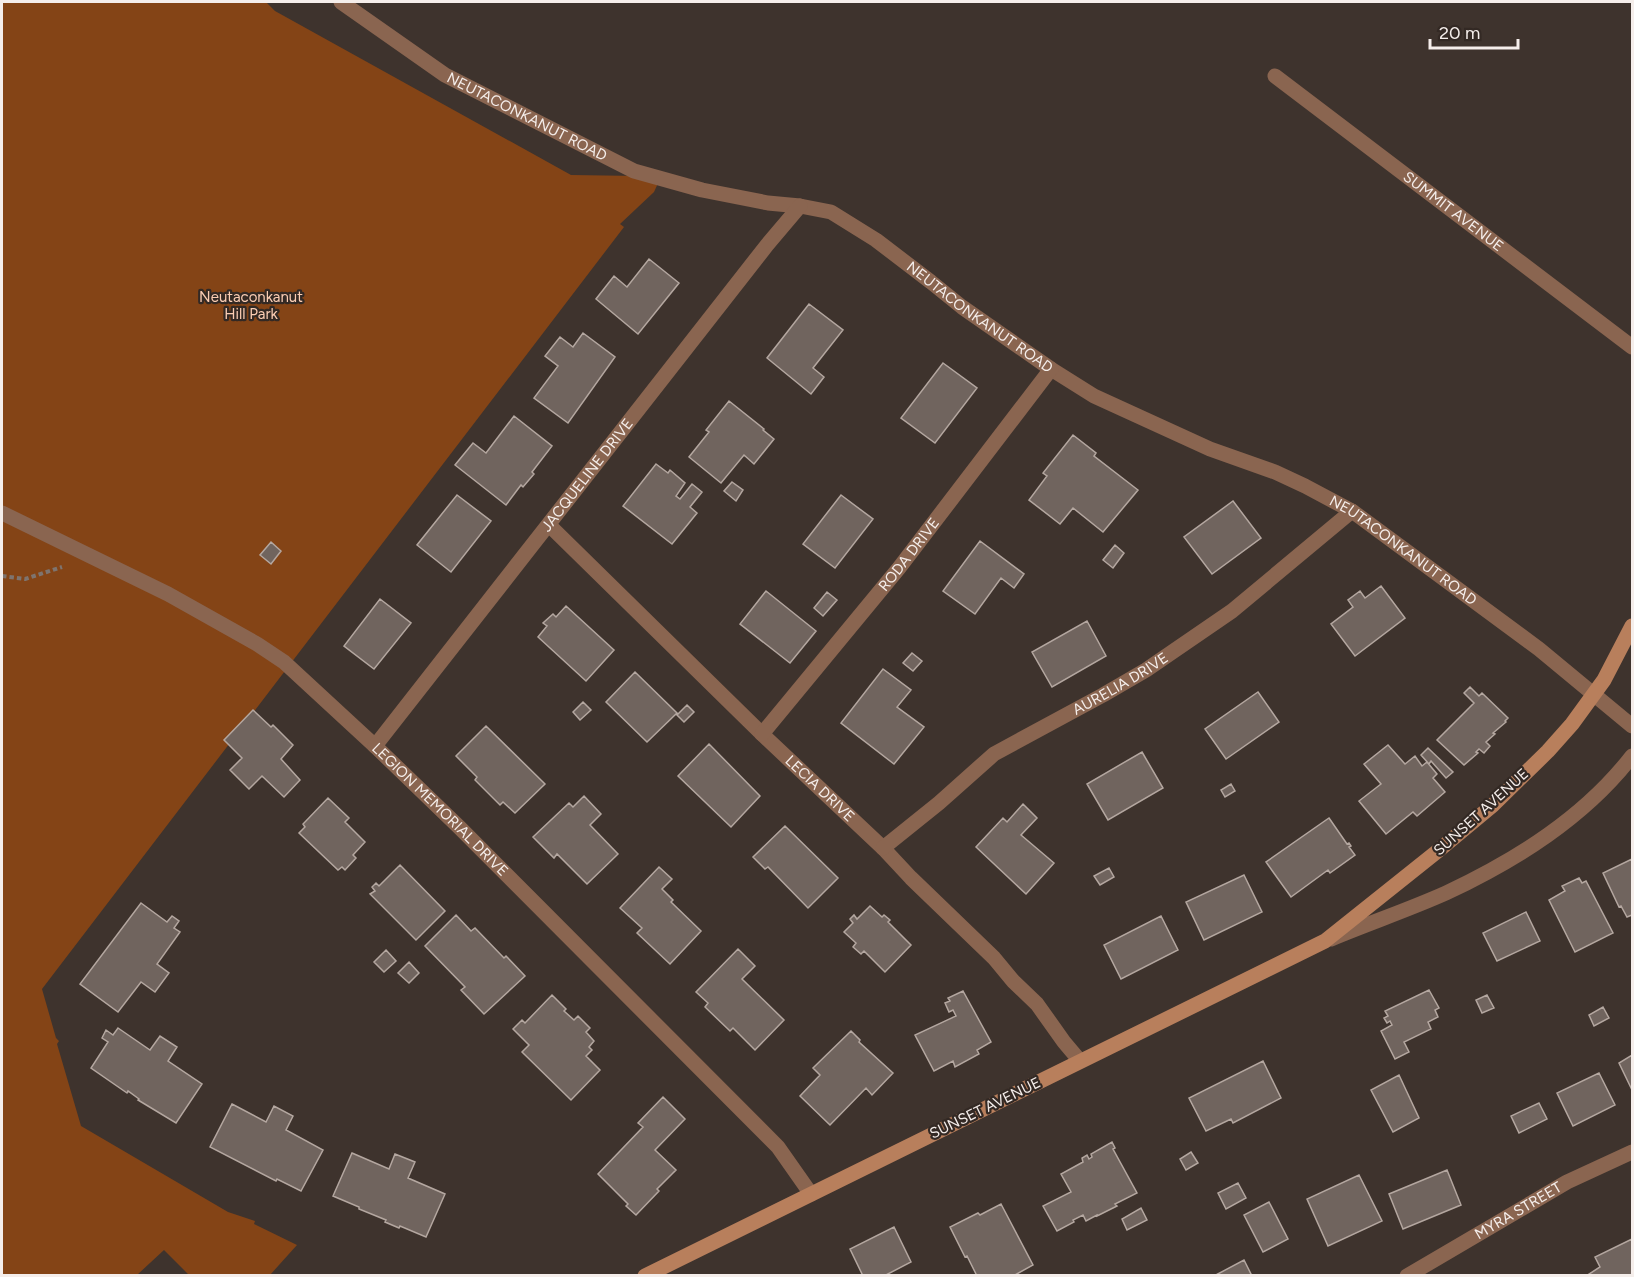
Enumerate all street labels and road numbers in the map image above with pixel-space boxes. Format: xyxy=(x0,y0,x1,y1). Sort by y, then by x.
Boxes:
street label: NEUTACONKANUT ROAD xyxy=(444,69,610,165)
street label: SUMMIT AVENUE xyxy=(1400,168,1507,255)
street label: NEUTACONKANUT ROAD xyxy=(903,258,1056,377)
street label: JACQUELINE DRIVE xyxy=(537,415,637,535)
street label: NEUTACONKANUT ROAD xyxy=(1326,492,1480,609)
street label: RODA DRIVE xyxy=(875,514,943,595)
street label: AURELIA DRIVE xyxy=(1069,649,1172,719)
street label: LEGION MEMORIAL DRIVE xyxy=(368,739,512,880)
street label: LECIA DRIVE xyxy=(782,752,858,825)
street label: SUNSET AVENUE xyxy=(1430,765,1532,859)
street label: SUNSET AVENUE xyxy=(927,1073,1043,1143)
street label: MYRA STREET xyxy=(1471,1178,1566,1243)

